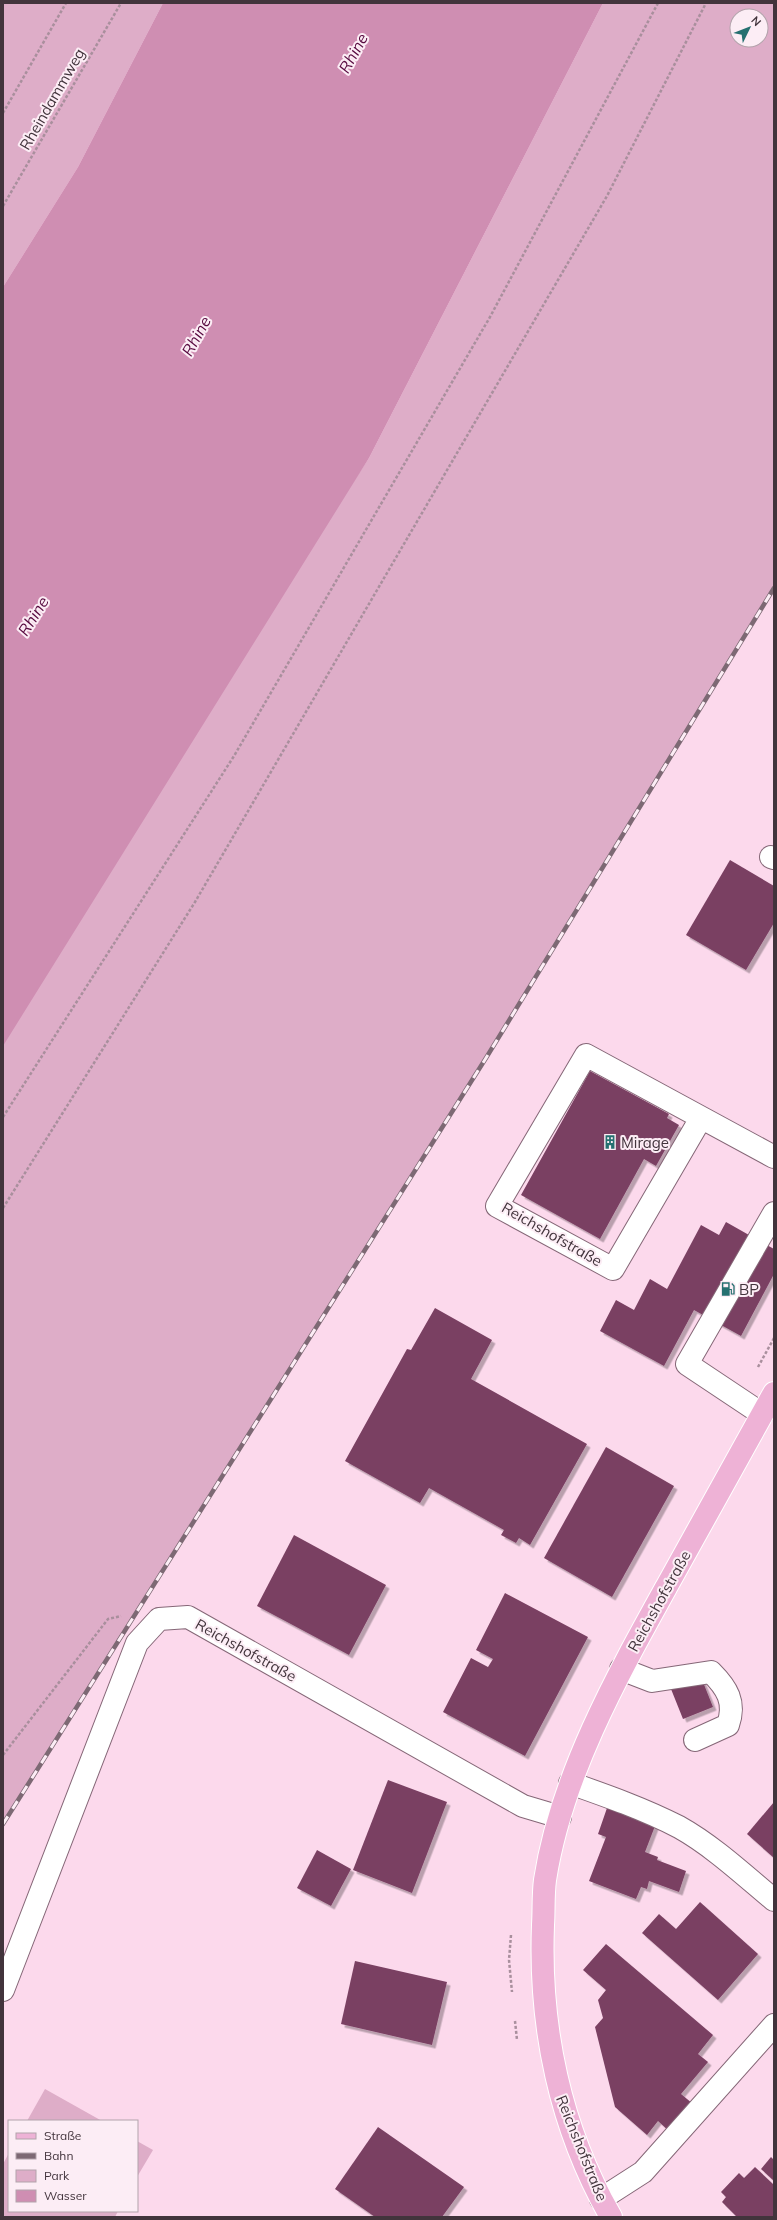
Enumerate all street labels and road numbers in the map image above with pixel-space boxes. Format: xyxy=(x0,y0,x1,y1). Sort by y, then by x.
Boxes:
street label: Rheindammweg xyxy=(15,45,89,153)
street label: Reichshofstraße xyxy=(499,1198,605,1270)
street label: Reichshofstraße xyxy=(623,1547,695,1655)
street label: Reichshofstraße xyxy=(192,1614,300,1686)
street label: Reichshofstraße xyxy=(552,2092,612,2204)

